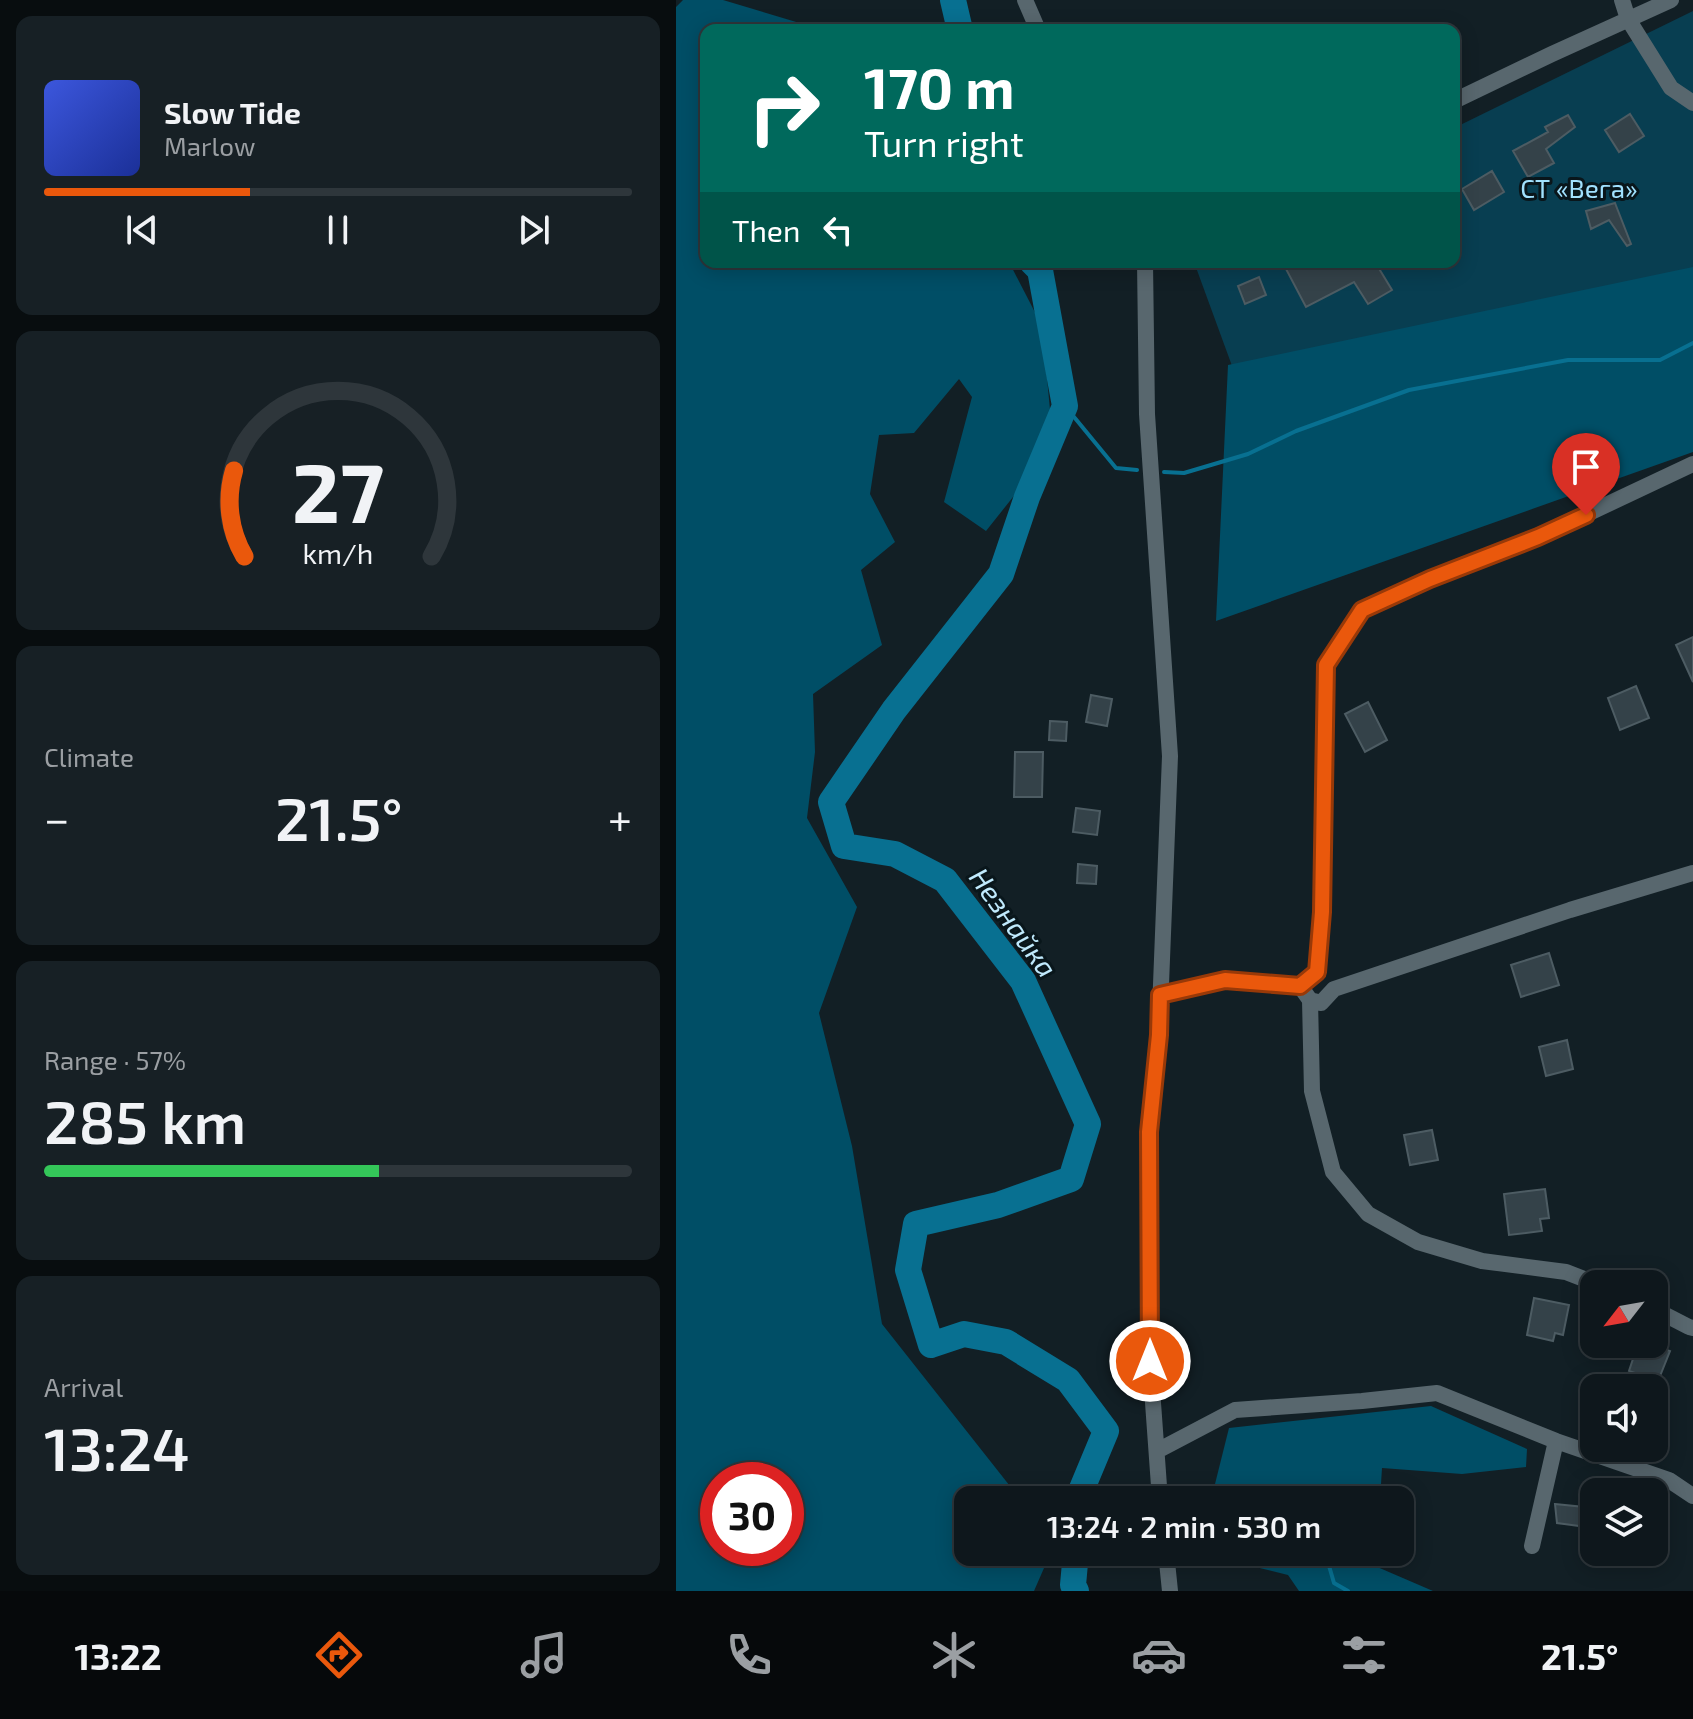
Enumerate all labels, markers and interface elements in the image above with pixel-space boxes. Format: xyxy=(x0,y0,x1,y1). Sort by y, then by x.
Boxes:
text: 170 m xyxy=(864,53,1015,120)
icon: right xyxy=(732,56,836,160)
text: Slow Tide xyxy=(164,94,301,130)
text: Turn right xyxy=(864,121,1024,164)
text: Marlow xyxy=(164,130,255,161)
park label: СТ «Вега» xyxy=(1520,172,1638,203)
icon: previous xyxy=(120,208,164,252)
icon: pause xyxy=(316,208,360,252)
icon: next xyxy=(512,208,556,252)
icon: left xyxy=(816,208,860,252)
text: Then xyxy=(732,212,800,248)
pin xyxy=(1552,433,1620,515)
text: 27 xyxy=(292,439,384,539)
icon: arrive xyxy=(1564,445,1608,489)
text: km/h xyxy=(303,535,373,570)
text: Climate xyxy=(44,741,134,772)
text: 21.5° xyxy=(275,781,403,853)
text: − xyxy=(44,791,70,844)
text: + xyxy=(608,791,632,844)
water label: Незнайка xyxy=(963,861,1065,983)
text: Range · 57% xyxy=(44,1044,186,1075)
text: 285 km xyxy=(44,1084,246,1156)
north arrow xyxy=(1580,1270,1668,1358)
map controls xyxy=(1580,1270,1668,1566)
position arrow xyxy=(1108,1319,1192,1403)
text: Arrival xyxy=(44,1371,123,1402)
button: sound xyxy=(1580,1374,1668,1462)
text: 13:24 xyxy=(44,1411,190,1483)
speed limit sign: 30 xyxy=(700,1462,804,1566)
button: layers xyxy=(1580,1478,1668,1566)
text: 13:24 · 2 min · 530 m xyxy=(1047,1508,1321,1544)
icon: directions xyxy=(311,1627,367,1683)
icon: music xyxy=(516,1627,572,1683)
icon: phone xyxy=(721,1627,777,1683)
icon: climate xyxy=(926,1627,982,1683)
icon: car xyxy=(1131,1627,1187,1683)
icon: filters xyxy=(1336,1627,1392,1683)
text: 13:22 xyxy=(75,1634,162,1677)
text: 21.5° xyxy=(1541,1634,1618,1677)

